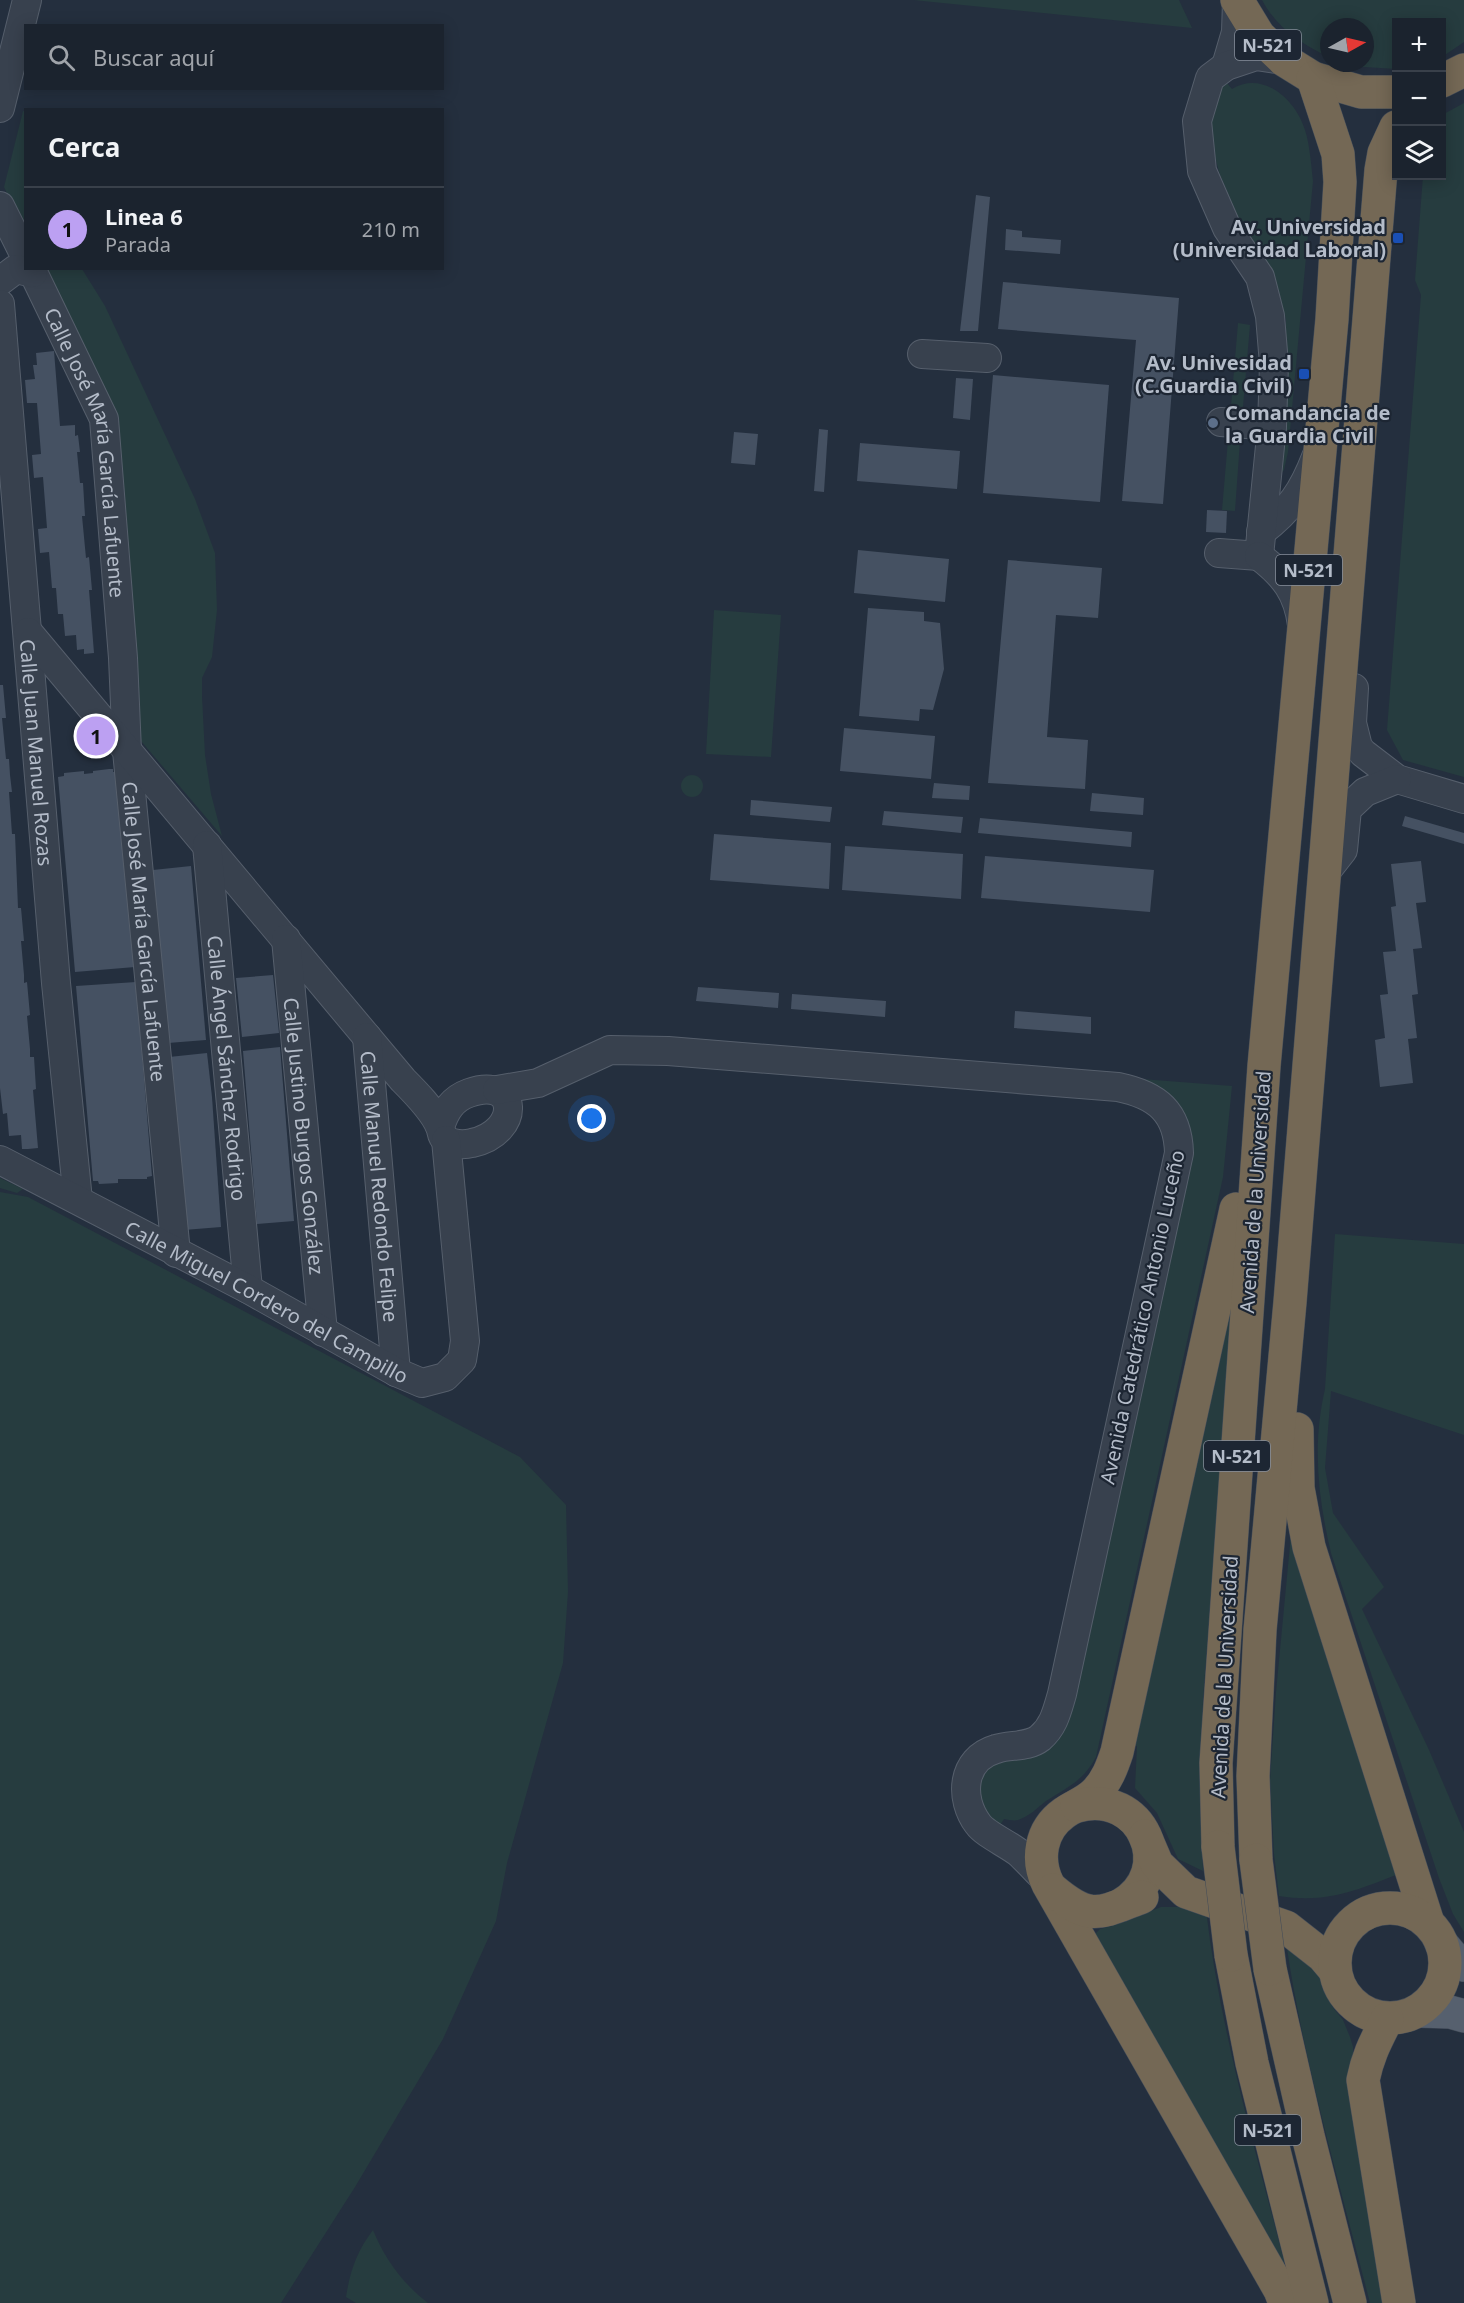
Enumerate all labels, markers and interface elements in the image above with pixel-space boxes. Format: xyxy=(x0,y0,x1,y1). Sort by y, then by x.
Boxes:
north arrow xyxy=(1320,18,1374,72)
map controls xyxy=(1392,18,1446,180)
button: + xyxy=(1392,18,1446,72)
search box xyxy=(24,24,444,90)
road number: N-521 xyxy=(1235,30,1301,60)
icon: search xyxy=(45,41,78,74)
text: Buscar aquí xyxy=(93,42,214,72)
button: − xyxy=(1392,72,1446,126)
button: layers xyxy=(1392,126,1446,180)
text: Cerca xyxy=(48,129,120,165)
text: Linea 6 xyxy=(105,201,183,231)
place label: Av. Universidad (Universidad Laboral) xyxy=(1173,213,1386,263)
text: 1 xyxy=(62,216,73,243)
text: 210 m xyxy=(362,216,420,243)
text: Parada xyxy=(105,231,171,258)
marker: Av. Universidad (Universidad Laboral) xyxy=(1391,231,1405,245)
street label: Calle José María García Lafuente xyxy=(39,303,132,599)
place label: Av. Univesidad (C.Guardia Civil) xyxy=(1135,349,1292,399)
marker: Av. Univesidad (C.Guardia Civil) xyxy=(1297,367,1311,381)
place label: Comandancia de la Guardia Civil xyxy=(1225,399,1391,449)
marker: Comandancia de la Guardia Civil xyxy=(1206,416,1220,430)
road number: N-521 xyxy=(1276,555,1342,585)
street label: Calle Juan Manuel Rozas xyxy=(14,638,60,867)
pin: 1 xyxy=(76,714,116,758)
street label: Calle José María García Lafuente xyxy=(117,780,173,1083)
street label: Calle Ángel Sánchez Rodrigo xyxy=(202,934,253,1202)
street label: Calle Justino Burgos González xyxy=(278,996,331,1276)
street label: Calle Manuel Redondo Felipe xyxy=(355,1050,405,1323)
street label: Avenida de la Universidad xyxy=(1233,1070,1277,1314)
your location xyxy=(577,1104,606,1133)
street label: Avenida Catedrático Antonio Luceño xyxy=(1093,1147,1191,1487)
street label: Calle Miguel Cordero del Campillo xyxy=(121,1214,412,1389)
road number: N-521 xyxy=(1204,1441,1270,1471)
street label: Avenida de la Universidad xyxy=(1204,1555,1244,1799)
road number: N-521 xyxy=(1235,2115,1301,2145)

